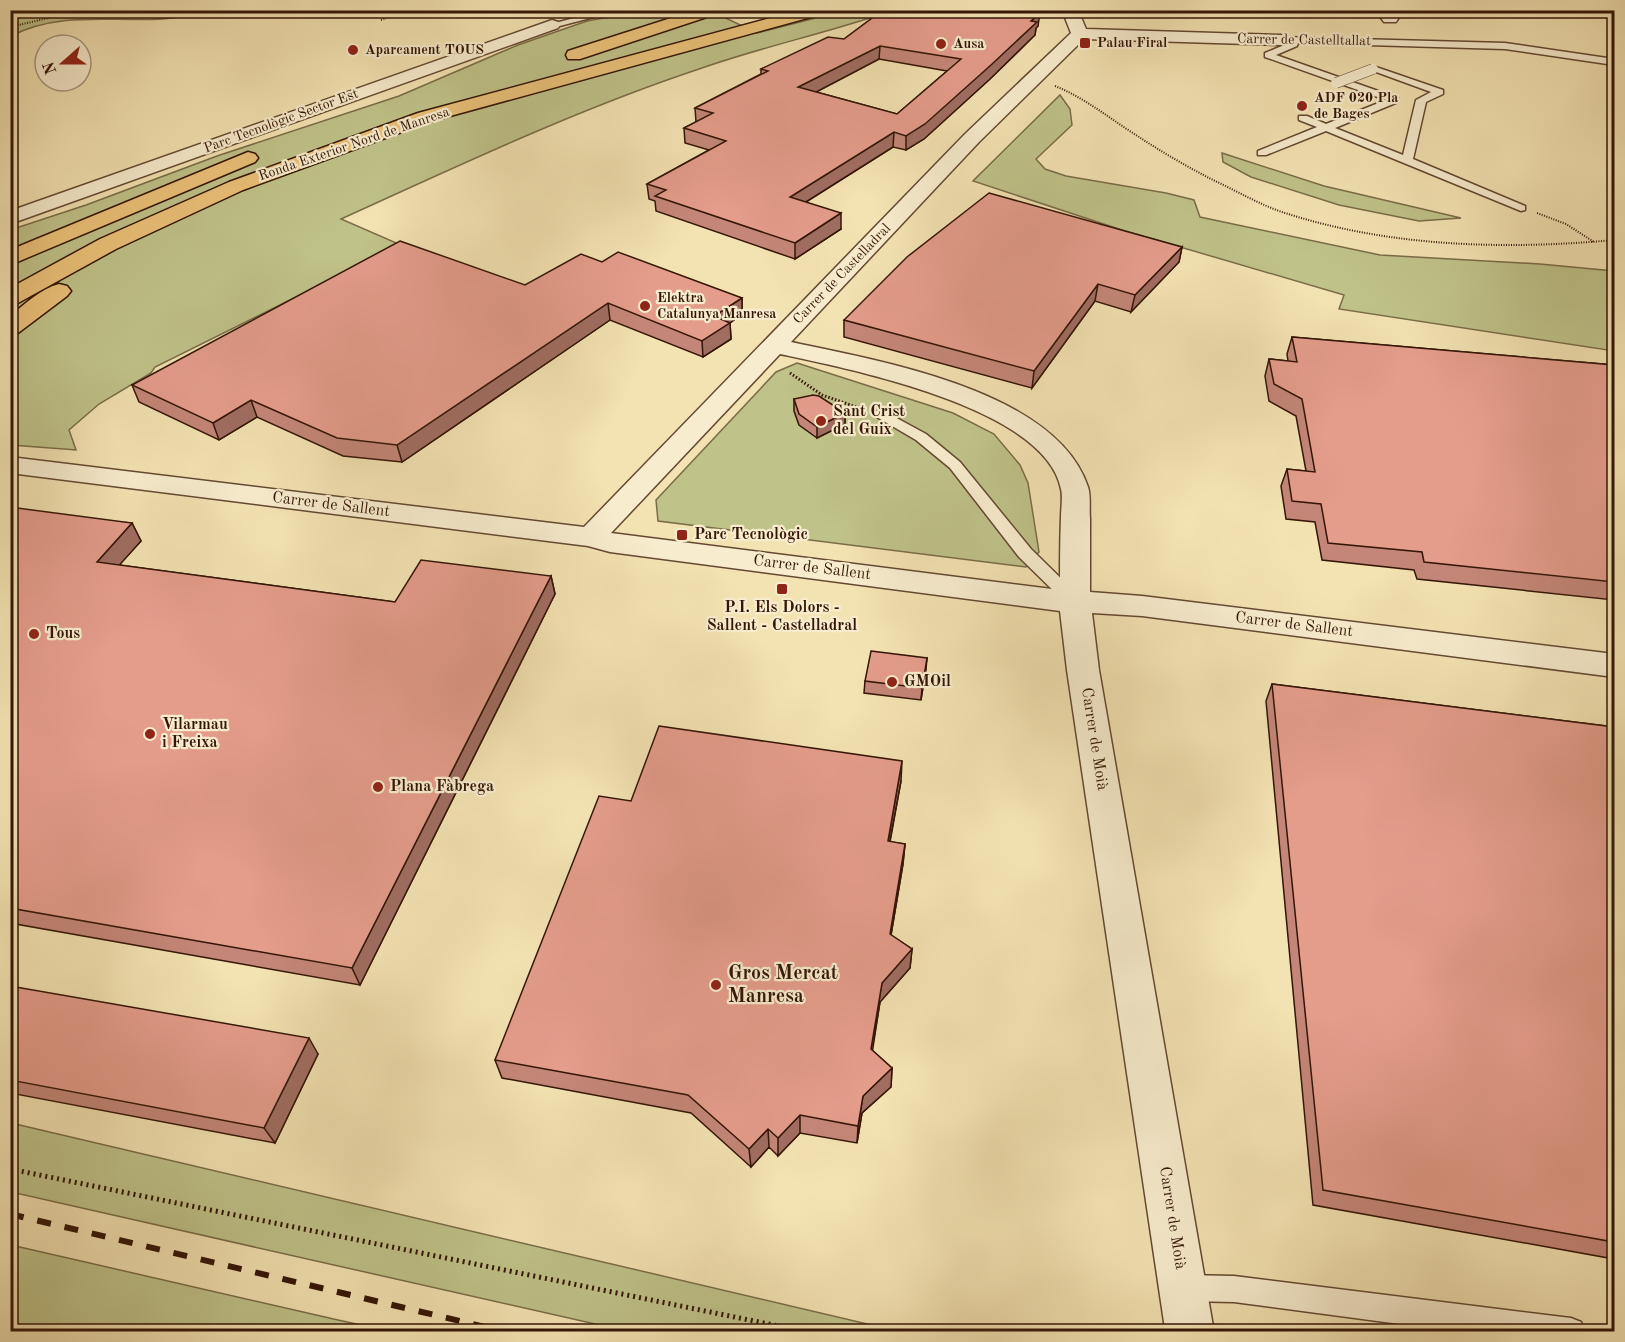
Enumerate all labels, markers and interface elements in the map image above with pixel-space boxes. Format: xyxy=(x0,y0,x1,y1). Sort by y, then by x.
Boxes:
street label: Carrer de Castelltallat xyxy=(1237,32,1371,48)
north arrow xyxy=(33,33,93,93)
marker: Palau Firal xyxy=(1078,36,1092,50)
place label: Palau Firal xyxy=(1097,36,1167,50)
marker: Ausa xyxy=(934,37,948,51)
place label: Ausa xyxy=(953,37,984,51)
marker: Aparcament TOUS xyxy=(346,43,360,57)
place label: Aparcament TOUS xyxy=(365,43,484,57)
text: N xyxy=(41,58,61,76)
street label: Parc Tecnològic Sector Est xyxy=(202,86,360,155)
place label: ADF 020 Pla de Bages xyxy=(1314,91,1398,121)
marker: ADF 020 Pla de Bages xyxy=(1295,99,1309,113)
street label: Ronda Exterior Nord de Manresa xyxy=(257,105,451,183)
street label: Carrer de Castelladral xyxy=(791,221,894,327)
place label: Elektra Catalunya Manresa xyxy=(657,291,776,321)
marker: Elektra Catalunya Manresa xyxy=(638,299,652,313)
place label: Sant Crist del Guix xyxy=(833,404,905,438)
marker: Sant Crist del Guix xyxy=(814,414,828,428)
street label: Carrer de Sallent xyxy=(271,490,391,520)
place label: Parc Tecnològic xyxy=(694,527,808,543)
marker: Parc Tecnològic xyxy=(675,528,689,542)
street label: Carrer de Sallent xyxy=(752,553,872,583)
marker: P.I. Els Dolors - Sallent - Castelladral xyxy=(775,582,789,596)
place label: P.I. Els Dolors - Sallent - Castelladral xyxy=(707,600,857,634)
street label: Carrer de Sallent xyxy=(1234,610,1354,640)
place label: Tous xyxy=(46,626,80,642)
marker: Tous xyxy=(27,627,41,641)
place label: GMOil xyxy=(904,674,951,690)
marker: GMOil xyxy=(885,675,899,689)
street label: Carrer de Moià xyxy=(1078,686,1110,792)
place label: Vilarmau i Freixa xyxy=(162,717,228,751)
marker: Vilarmau i Freixa xyxy=(143,727,157,741)
place label: Plana Fàbrega xyxy=(390,779,494,795)
marker: Plana Fàbrega xyxy=(371,780,385,794)
place label: Gros Mercat Manresa xyxy=(728,964,838,1007)
marker: Gros Mercat Manresa xyxy=(709,978,723,992)
street label: Carrer de Moià xyxy=(1156,1165,1188,1271)

